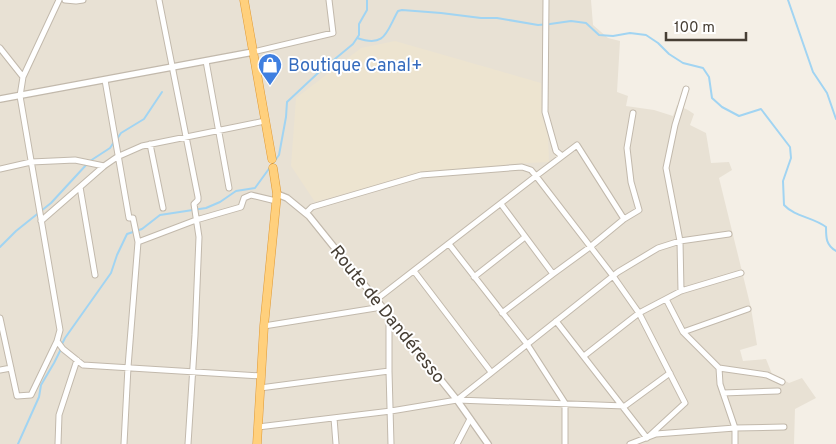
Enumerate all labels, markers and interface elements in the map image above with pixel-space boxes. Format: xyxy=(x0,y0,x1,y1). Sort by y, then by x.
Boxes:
scale bar xyxy=(666,10,746,42)
text: 100 m xyxy=(674,19,715,38)
shop icon: Boutique Canal+ xyxy=(257,52,283,86)
place label: Boutique Canal+ xyxy=(288,55,423,78)
street label: Route de Dandéresso xyxy=(324,241,450,389)

